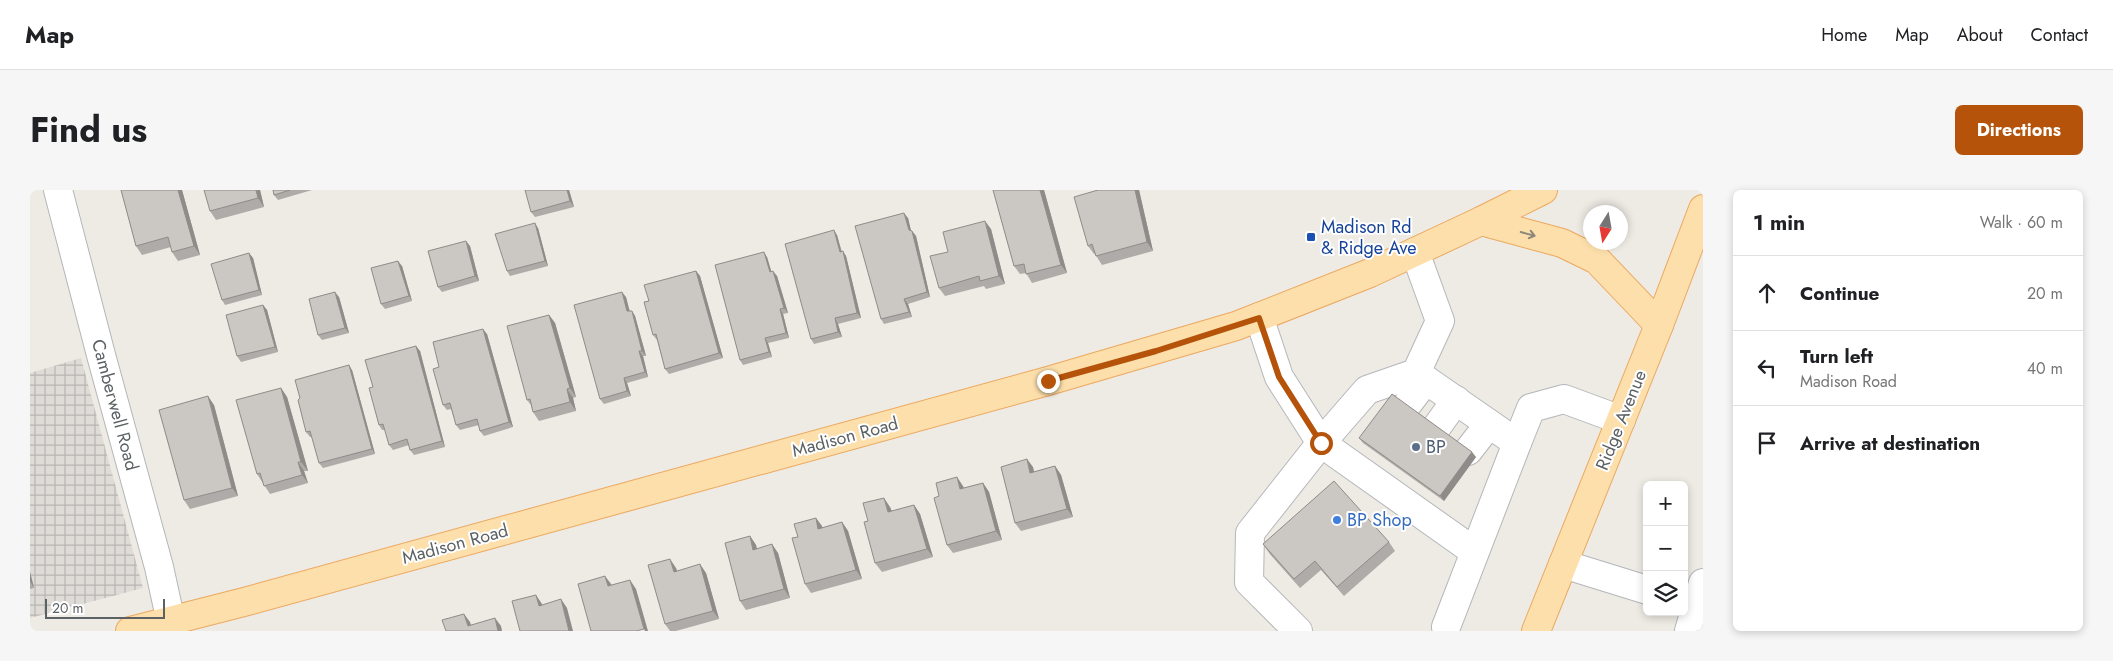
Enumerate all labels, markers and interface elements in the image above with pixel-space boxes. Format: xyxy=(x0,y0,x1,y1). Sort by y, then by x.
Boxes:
text: Map xyxy=(25,17,74,52)
text: Home xyxy=(1821,22,1867,48)
text: Map xyxy=(1895,22,1929,48)
text: About xyxy=(1957,22,2002,48)
text: Contact xyxy=(2030,22,2088,48)
text: Find us xyxy=(30,105,147,155)
button: Directions xyxy=(1955,105,2083,155)
north arrow xyxy=(1583,205,1628,250)
text: 1 min xyxy=(1753,208,1805,238)
text: Walk · 60 m xyxy=(1980,211,2063,234)
place label: Madison Rd & Ridge Ave xyxy=(1321,214,1416,261)
one-way arrow xyxy=(1520,230,1536,239)
marker: Madison Rd & Ridge Ave xyxy=(1305,231,1317,243)
icon: ahead xyxy=(1753,279,1781,307)
text: Continue xyxy=(1800,280,1879,307)
text: 20 m xyxy=(2027,282,2063,305)
street label: Camberwell Road xyxy=(85,336,145,474)
text: Turn left xyxy=(1800,343,1873,370)
icon: left xyxy=(1753,354,1781,382)
text: 40 m xyxy=(2027,357,2063,380)
street label: Ridge Avenue xyxy=(1589,366,1653,474)
route end xyxy=(1037,370,1060,393)
text: Madison Road xyxy=(1800,370,1897,393)
street label: Madison Road xyxy=(789,410,901,464)
icon: arrive xyxy=(1753,429,1781,457)
text: Arrive at destination xyxy=(1800,430,1980,457)
route start xyxy=(1310,432,1333,455)
place label: BP xyxy=(1426,434,1446,460)
marker: BP xyxy=(1410,441,1422,453)
map controls xyxy=(1643,481,1688,616)
button: + xyxy=(1643,481,1688,526)
place label: BP Shop xyxy=(1347,507,1412,533)
marker: BP Shop xyxy=(1331,514,1343,526)
street label: Madison Road xyxy=(399,517,511,571)
button: − xyxy=(1643,526,1688,571)
button: layers xyxy=(1643,571,1688,616)
scale bar xyxy=(45,596,165,619)
text: 20 m xyxy=(52,598,84,618)

